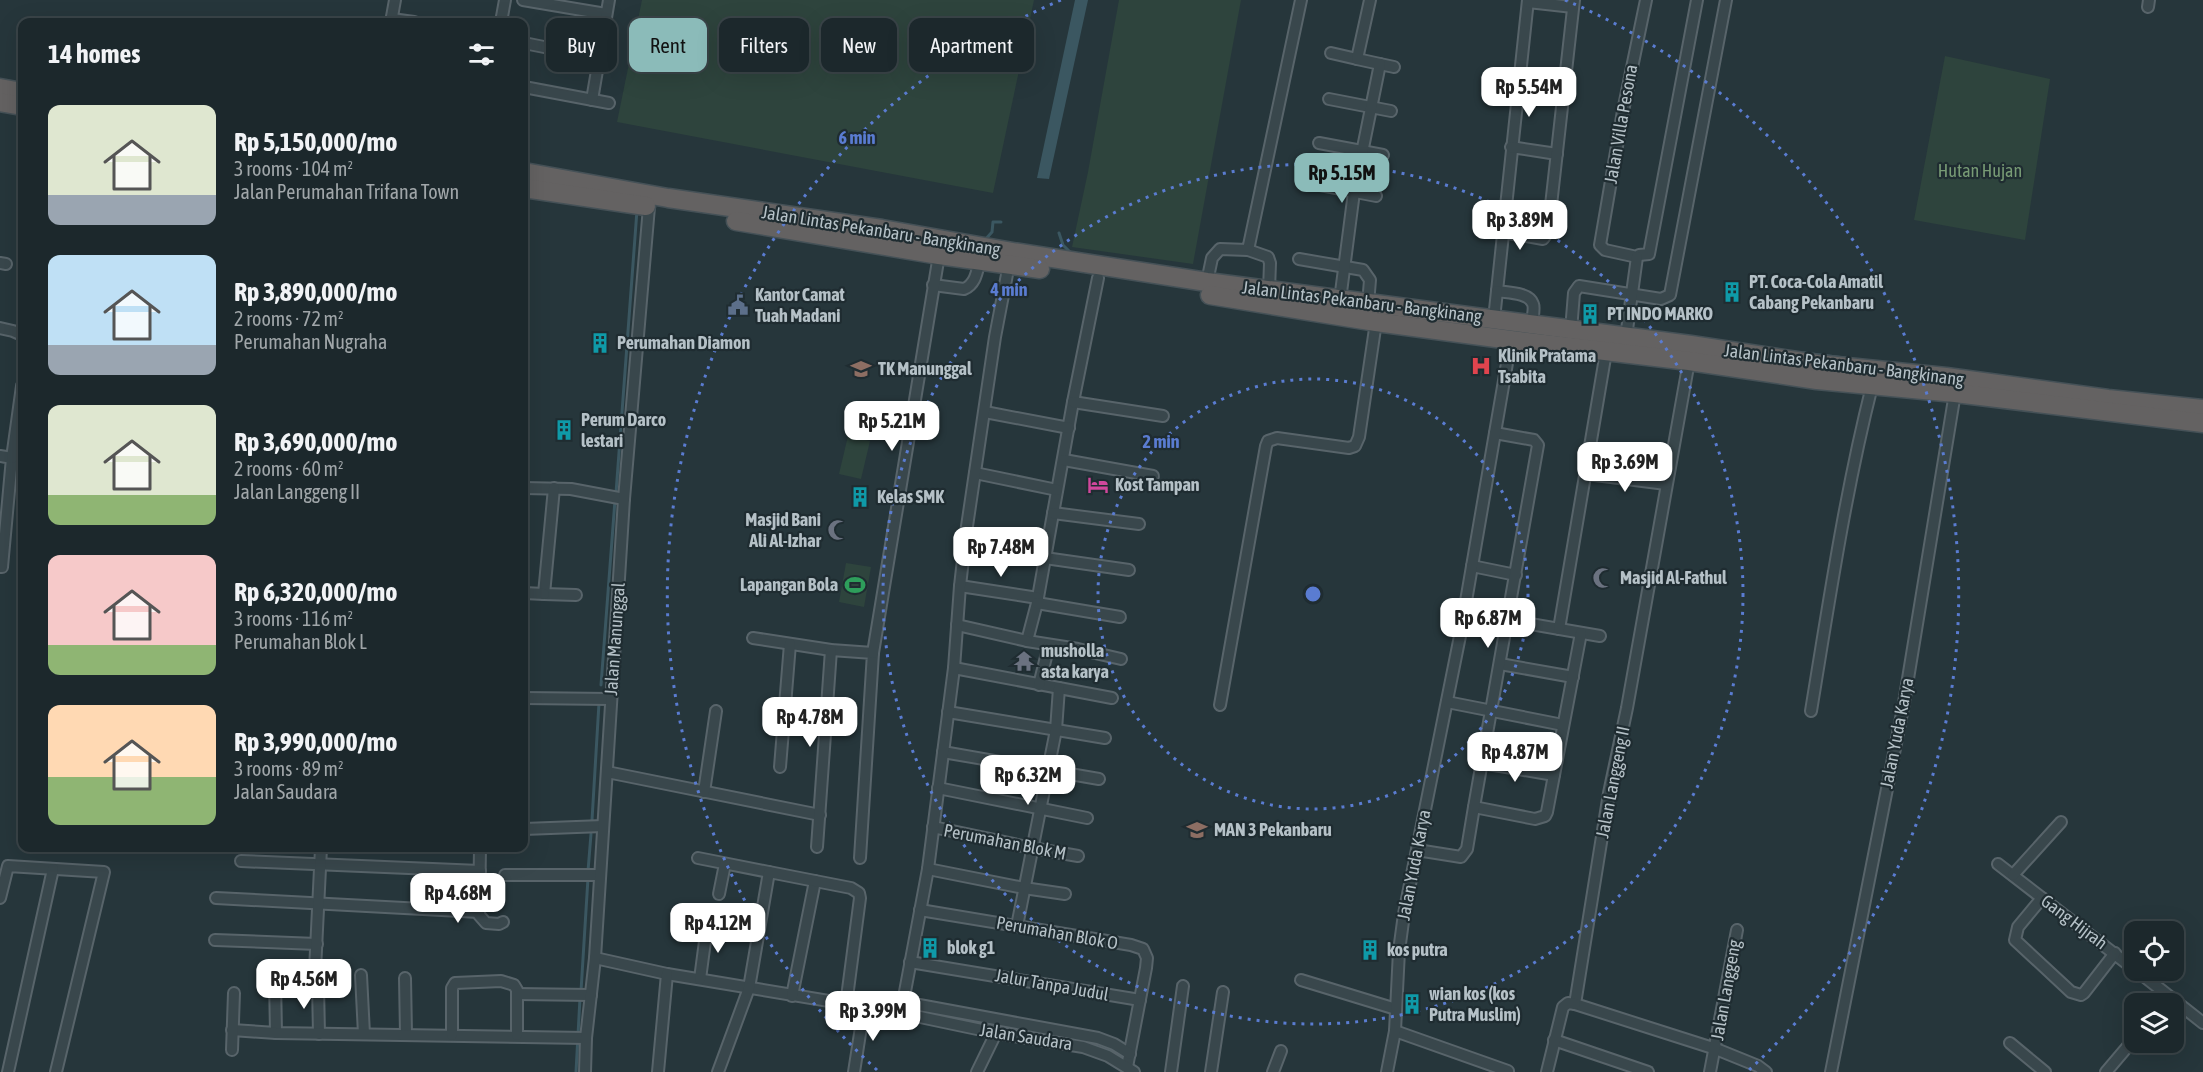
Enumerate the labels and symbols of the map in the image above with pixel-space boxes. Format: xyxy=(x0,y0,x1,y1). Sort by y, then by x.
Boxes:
street label: Jalan Villa Pesona xyxy=(1600,63,1641,185)
pin: Rp 5.54M xyxy=(1467,67,1591,118)
text: 6 min xyxy=(839,127,876,148)
pin: Rp 5.15M xyxy=(1280,153,1404,204)
park label: Hutan Hujan xyxy=(1938,160,2022,181)
pin: Rp 3.89M xyxy=(1458,200,1582,251)
street label: Jalan Lintas Pekanbaru - Bangkinang xyxy=(760,201,1002,260)
place label: PT. Coca-Cola Amatil Cabang Pekanbaru xyxy=(1749,271,1883,313)
street label: Jalan Lintas Pekanbaru - Bangkinang xyxy=(1241,276,1483,327)
text: 4 min xyxy=(990,279,1028,300)
building icon: PT. Coca-Cola Amatil Cabang Pekanbaru xyxy=(1720,280,1744,304)
place label: Kantor Camat Tuah Madani xyxy=(755,284,846,326)
public building icon: Kantor Camat Tuah Madani xyxy=(726,293,750,317)
building icon: PT INDO MARKO xyxy=(1578,302,1602,326)
place label: PT INDO MARKO xyxy=(1607,303,1713,324)
building icon: Perumahan Diamon xyxy=(588,331,612,355)
place label: Perumahan Diamon xyxy=(617,332,750,353)
street label: Jalan Lintas Pekanbaru - Bangkinang xyxy=(1723,339,1965,390)
place label: Klinik Pratama Tsabita xyxy=(1498,345,1596,387)
hospital icon: Klinik Pratama Tsabita xyxy=(1469,354,1493,378)
school or university icon: TK Manunggal xyxy=(849,357,873,381)
place label: TK Manunggal xyxy=(878,358,972,379)
pin: Rp 5.21M xyxy=(830,401,954,452)
place label: Perum Darco lestari xyxy=(581,409,666,451)
building icon: Perum Darco lestari xyxy=(552,418,576,442)
text: 2 min xyxy=(1143,431,1180,452)
pin: Rp 3.69M xyxy=(1563,442,1687,493)
hotel icon: Kost Tampan xyxy=(1086,473,1110,497)
place label: Kost Tampan xyxy=(1115,474,1200,495)
building icon: Kelas SMK xyxy=(848,485,872,509)
place label: Kelas SMK xyxy=(877,486,944,507)
place label: Masjid Bani Ali Al-Izhar xyxy=(745,509,822,551)
mosque icon: Masjid Bani Ali Al-Izhar xyxy=(826,518,850,542)
pin: Rp 7.48M xyxy=(939,527,1063,578)
mosque icon: Masjid Al-Fathul xyxy=(1591,566,1615,590)
place label: Masjid Al-Fathul xyxy=(1620,567,1727,588)
sports icon: Lapangan Bola xyxy=(843,573,867,597)
place label: Lapangan Bola xyxy=(740,574,838,595)
street label: Jalan Manunggal xyxy=(600,582,629,696)
centre of rings xyxy=(1303,584,1323,604)
pin: Rp 6.87M xyxy=(1426,598,1550,649)
place label: musholla asta karya xyxy=(1041,640,1109,682)
temple icon: musholla asta karya xyxy=(1012,649,1036,673)
street label: Jalan Yuda Karya xyxy=(1875,676,1918,790)
pin: Rp 4.78M xyxy=(748,697,872,748)
street label: Jalan Langgeng II xyxy=(1591,724,1634,840)
pin: Rp 4.87M xyxy=(1453,732,1577,783)
pin: Rp 6.32M xyxy=(966,755,1090,806)
street label: Jalan Yuda Karya xyxy=(1392,808,1435,922)
school or university icon: MAN 3 Pekanbaru xyxy=(1185,818,1209,842)
street label: Perumahan Blok M xyxy=(942,819,1068,864)
place label: MAN 3 Pekanbaru xyxy=(1214,819,1332,840)
pin: Rp 4.68M xyxy=(396,873,520,924)
street label: Gang Hijrah xyxy=(2037,890,2112,953)
pin: Rp 4.12M xyxy=(656,903,780,954)
street label: Perumahan Blok O xyxy=(995,911,1119,954)
building icon: blok g1 xyxy=(918,936,942,960)
place label: blok g1 xyxy=(947,937,995,958)
building icon: kos putra xyxy=(1358,938,1382,962)
street label: Jalan Langgeng xyxy=(1706,938,1745,1042)
place label: kos putra xyxy=(1387,939,1448,960)
pin: Rp 4.56M xyxy=(242,959,366,1010)
street label: Jalur Tanpa Judul xyxy=(994,964,1111,1005)
place label: wian kos (kos Putra Muslim) xyxy=(1429,983,1521,1025)
pin: Rp 3.99M xyxy=(811,991,935,1042)
building icon: wian kos (kos Putra Muslim) xyxy=(1400,992,1424,1016)
street label: Jalan Saudara xyxy=(978,1019,1074,1054)

